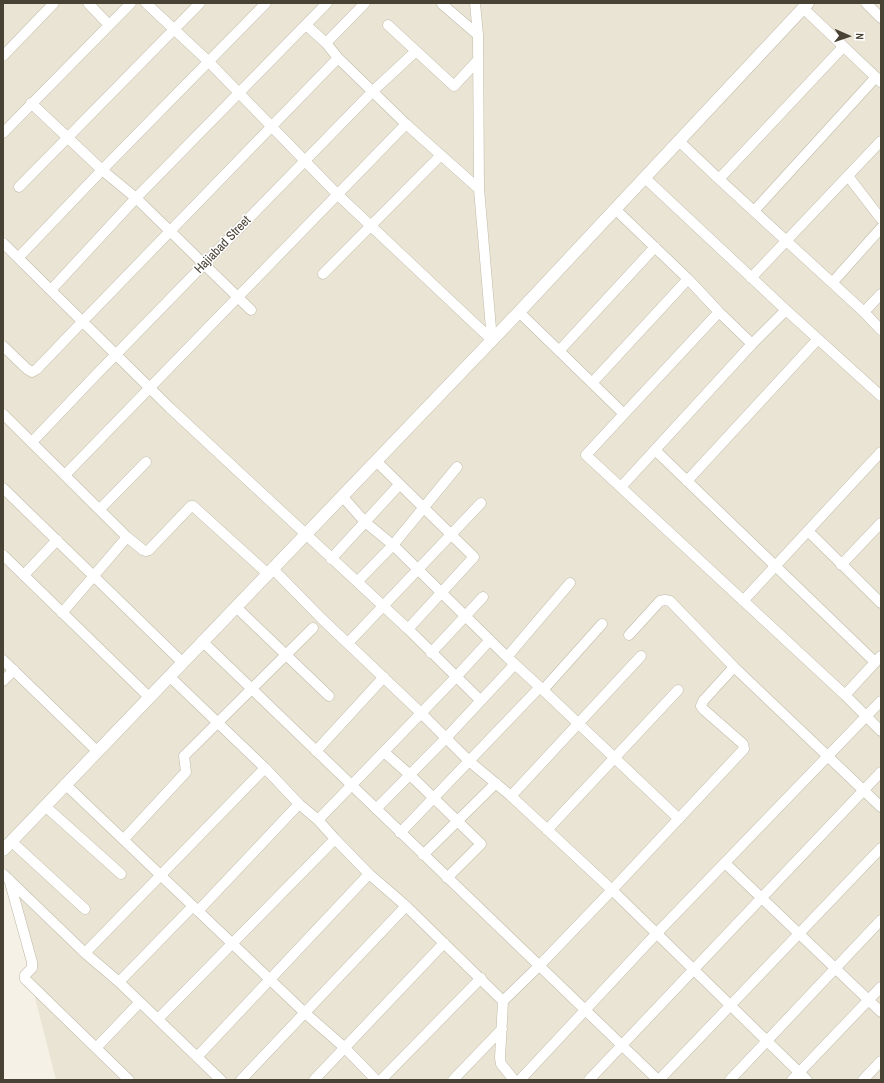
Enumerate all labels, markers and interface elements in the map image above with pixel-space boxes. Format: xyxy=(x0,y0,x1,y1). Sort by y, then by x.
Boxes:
north arrow xyxy=(828,16,868,56)
text: N xyxy=(853,33,867,40)
street label: Hajiabad Street xyxy=(192,213,254,277)

